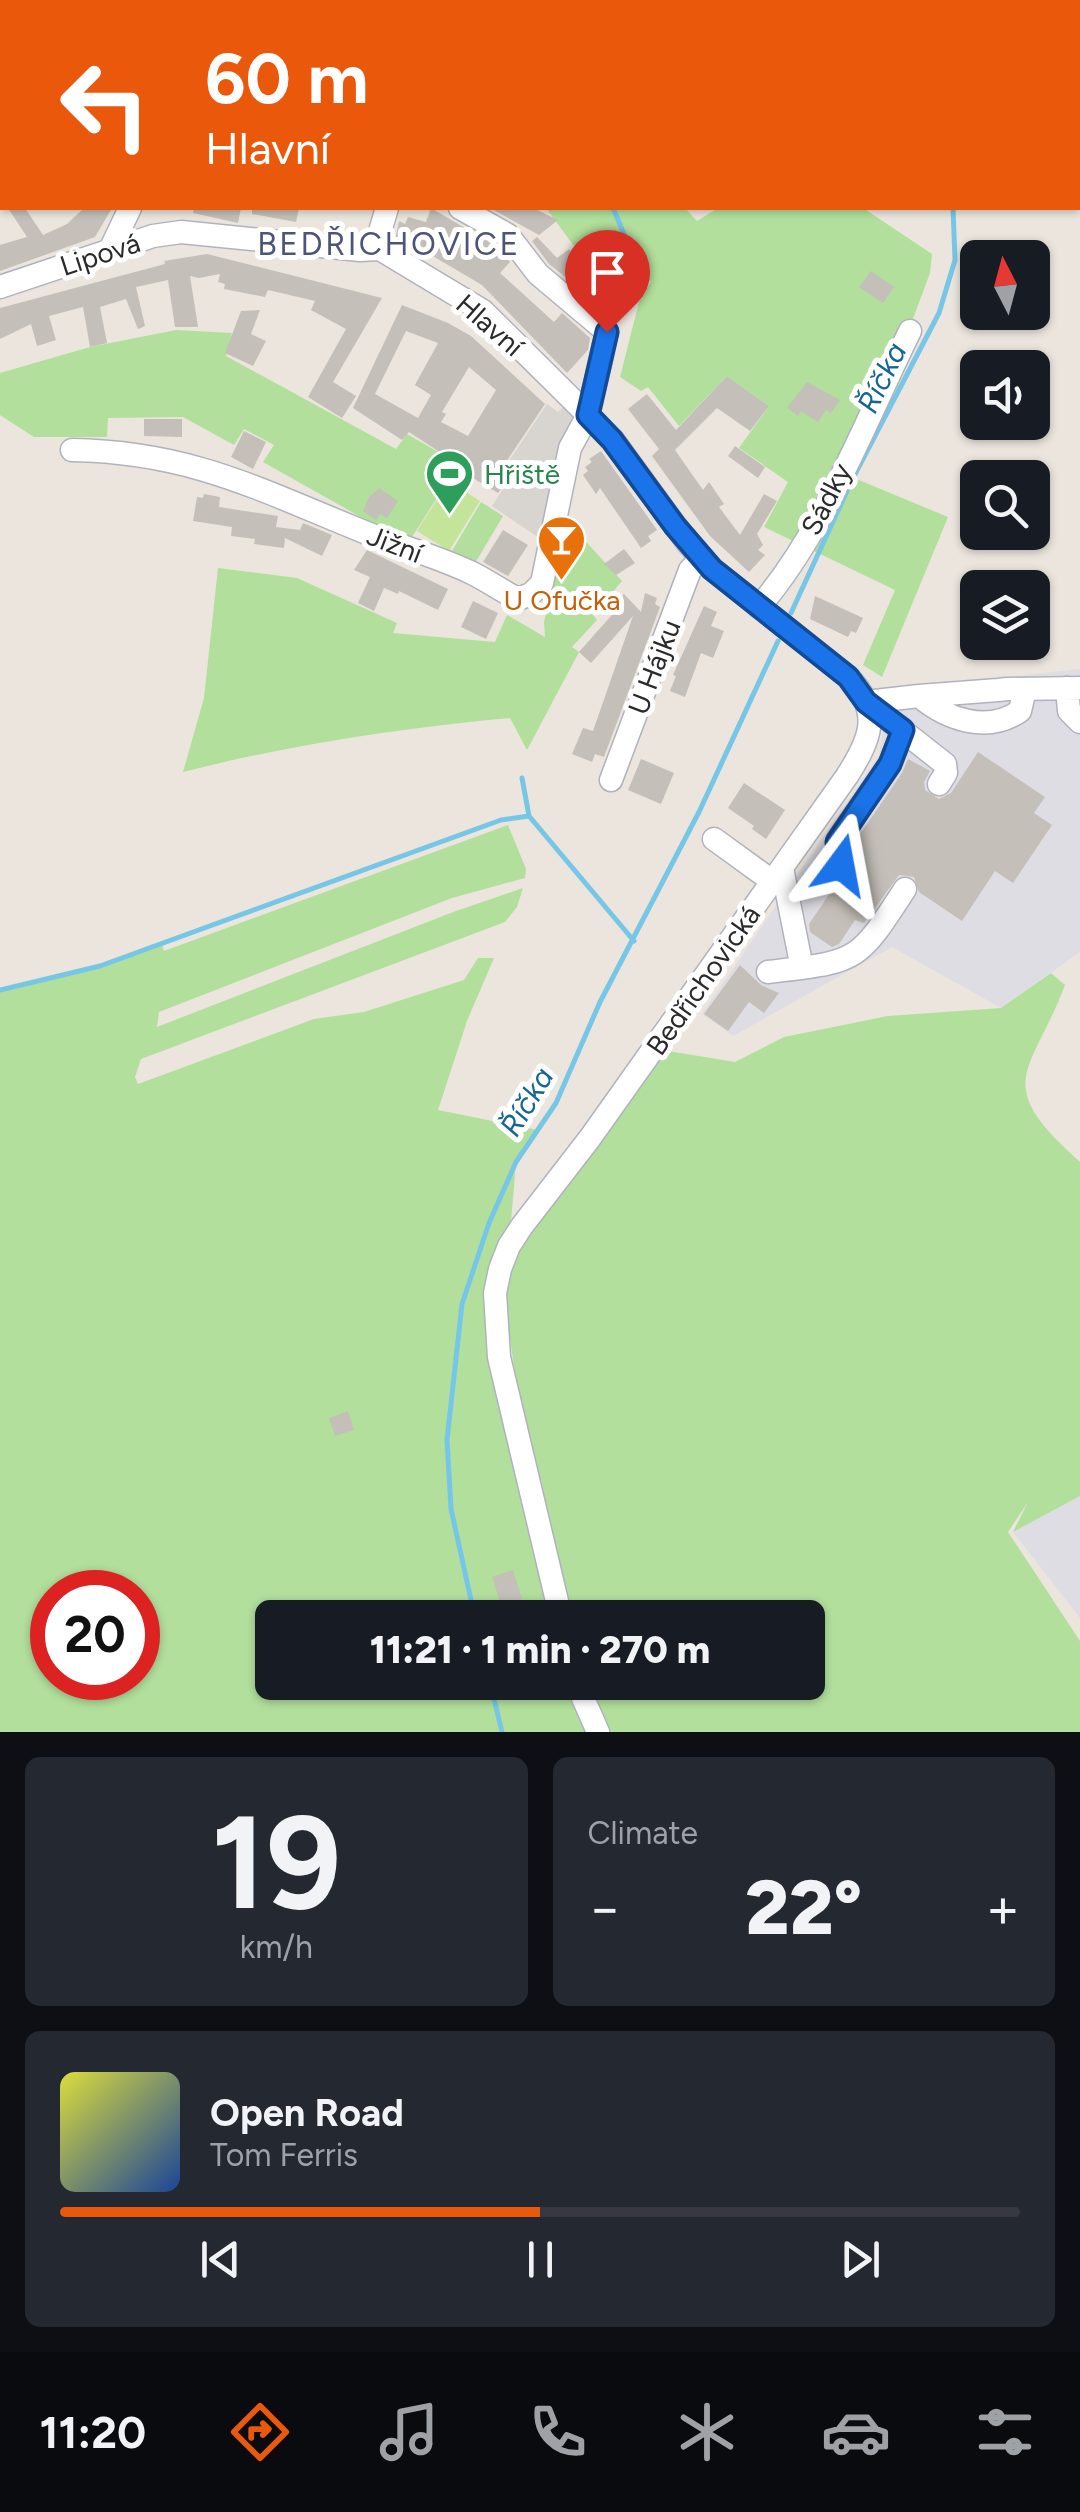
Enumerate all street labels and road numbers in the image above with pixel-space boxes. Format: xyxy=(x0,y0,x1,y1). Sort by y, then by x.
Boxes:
street label: Lipová xyxy=(56,225,144,283)
street label: Hlavní xyxy=(449,287,532,364)
street label: Sádky xyxy=(794,457,859,541)
street label: Jižní xyxy=(362,518,429,571)
street label: U Hájku xyxy=(620,615,688,719)
street label: Bedřichovická xyxy=(639,899,767,1061)

